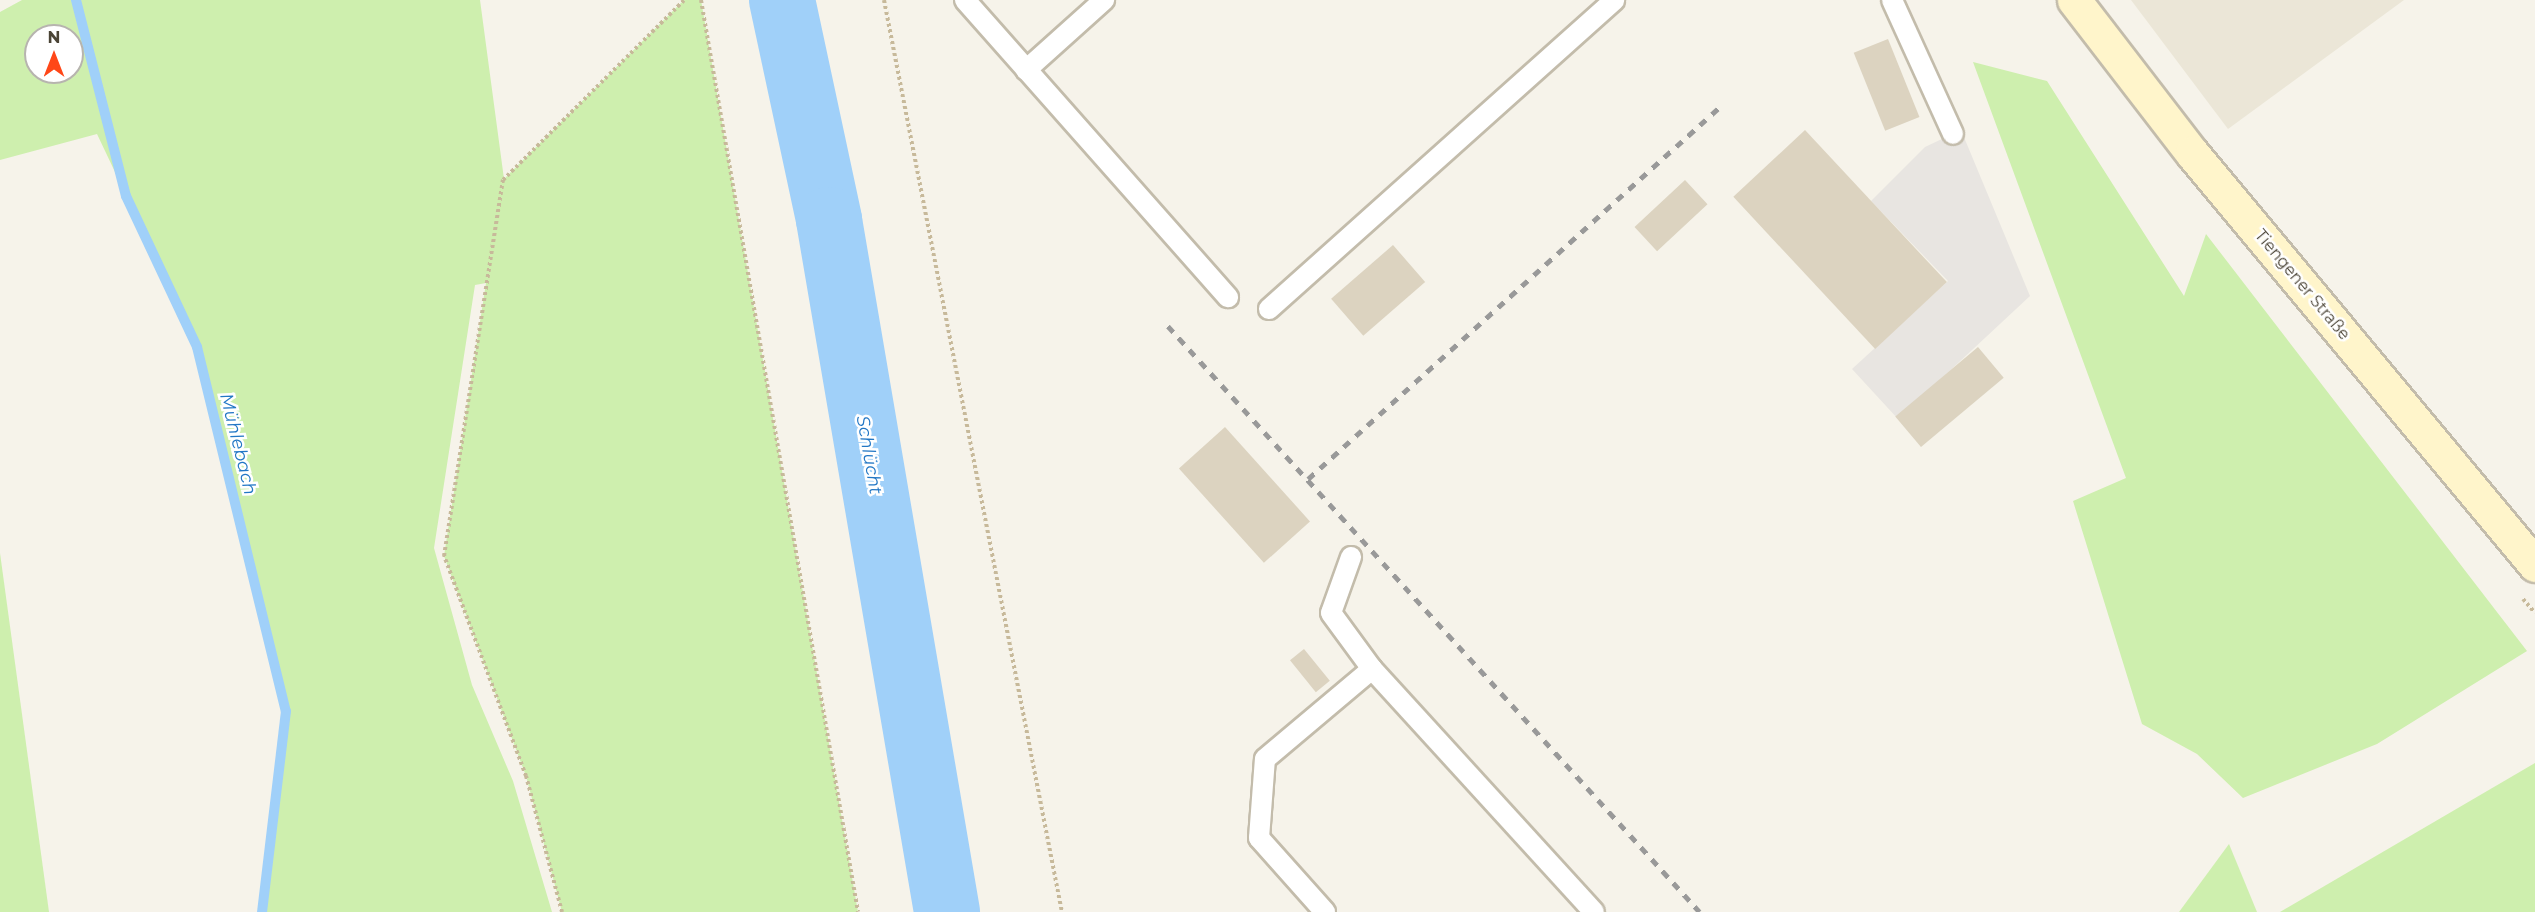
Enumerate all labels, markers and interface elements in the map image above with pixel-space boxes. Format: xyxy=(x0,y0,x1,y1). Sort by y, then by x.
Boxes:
north arrow xyxy=(24,24,84,84)
text: N xyxy=(48,28,60,47)
street label: Tiengener Straße xyxy=(2250,226,2354,344)
water label: Mühlebach xyxy=(215,391,261,497)
water label: Schlücht xyxy=(851,414,887,496)

